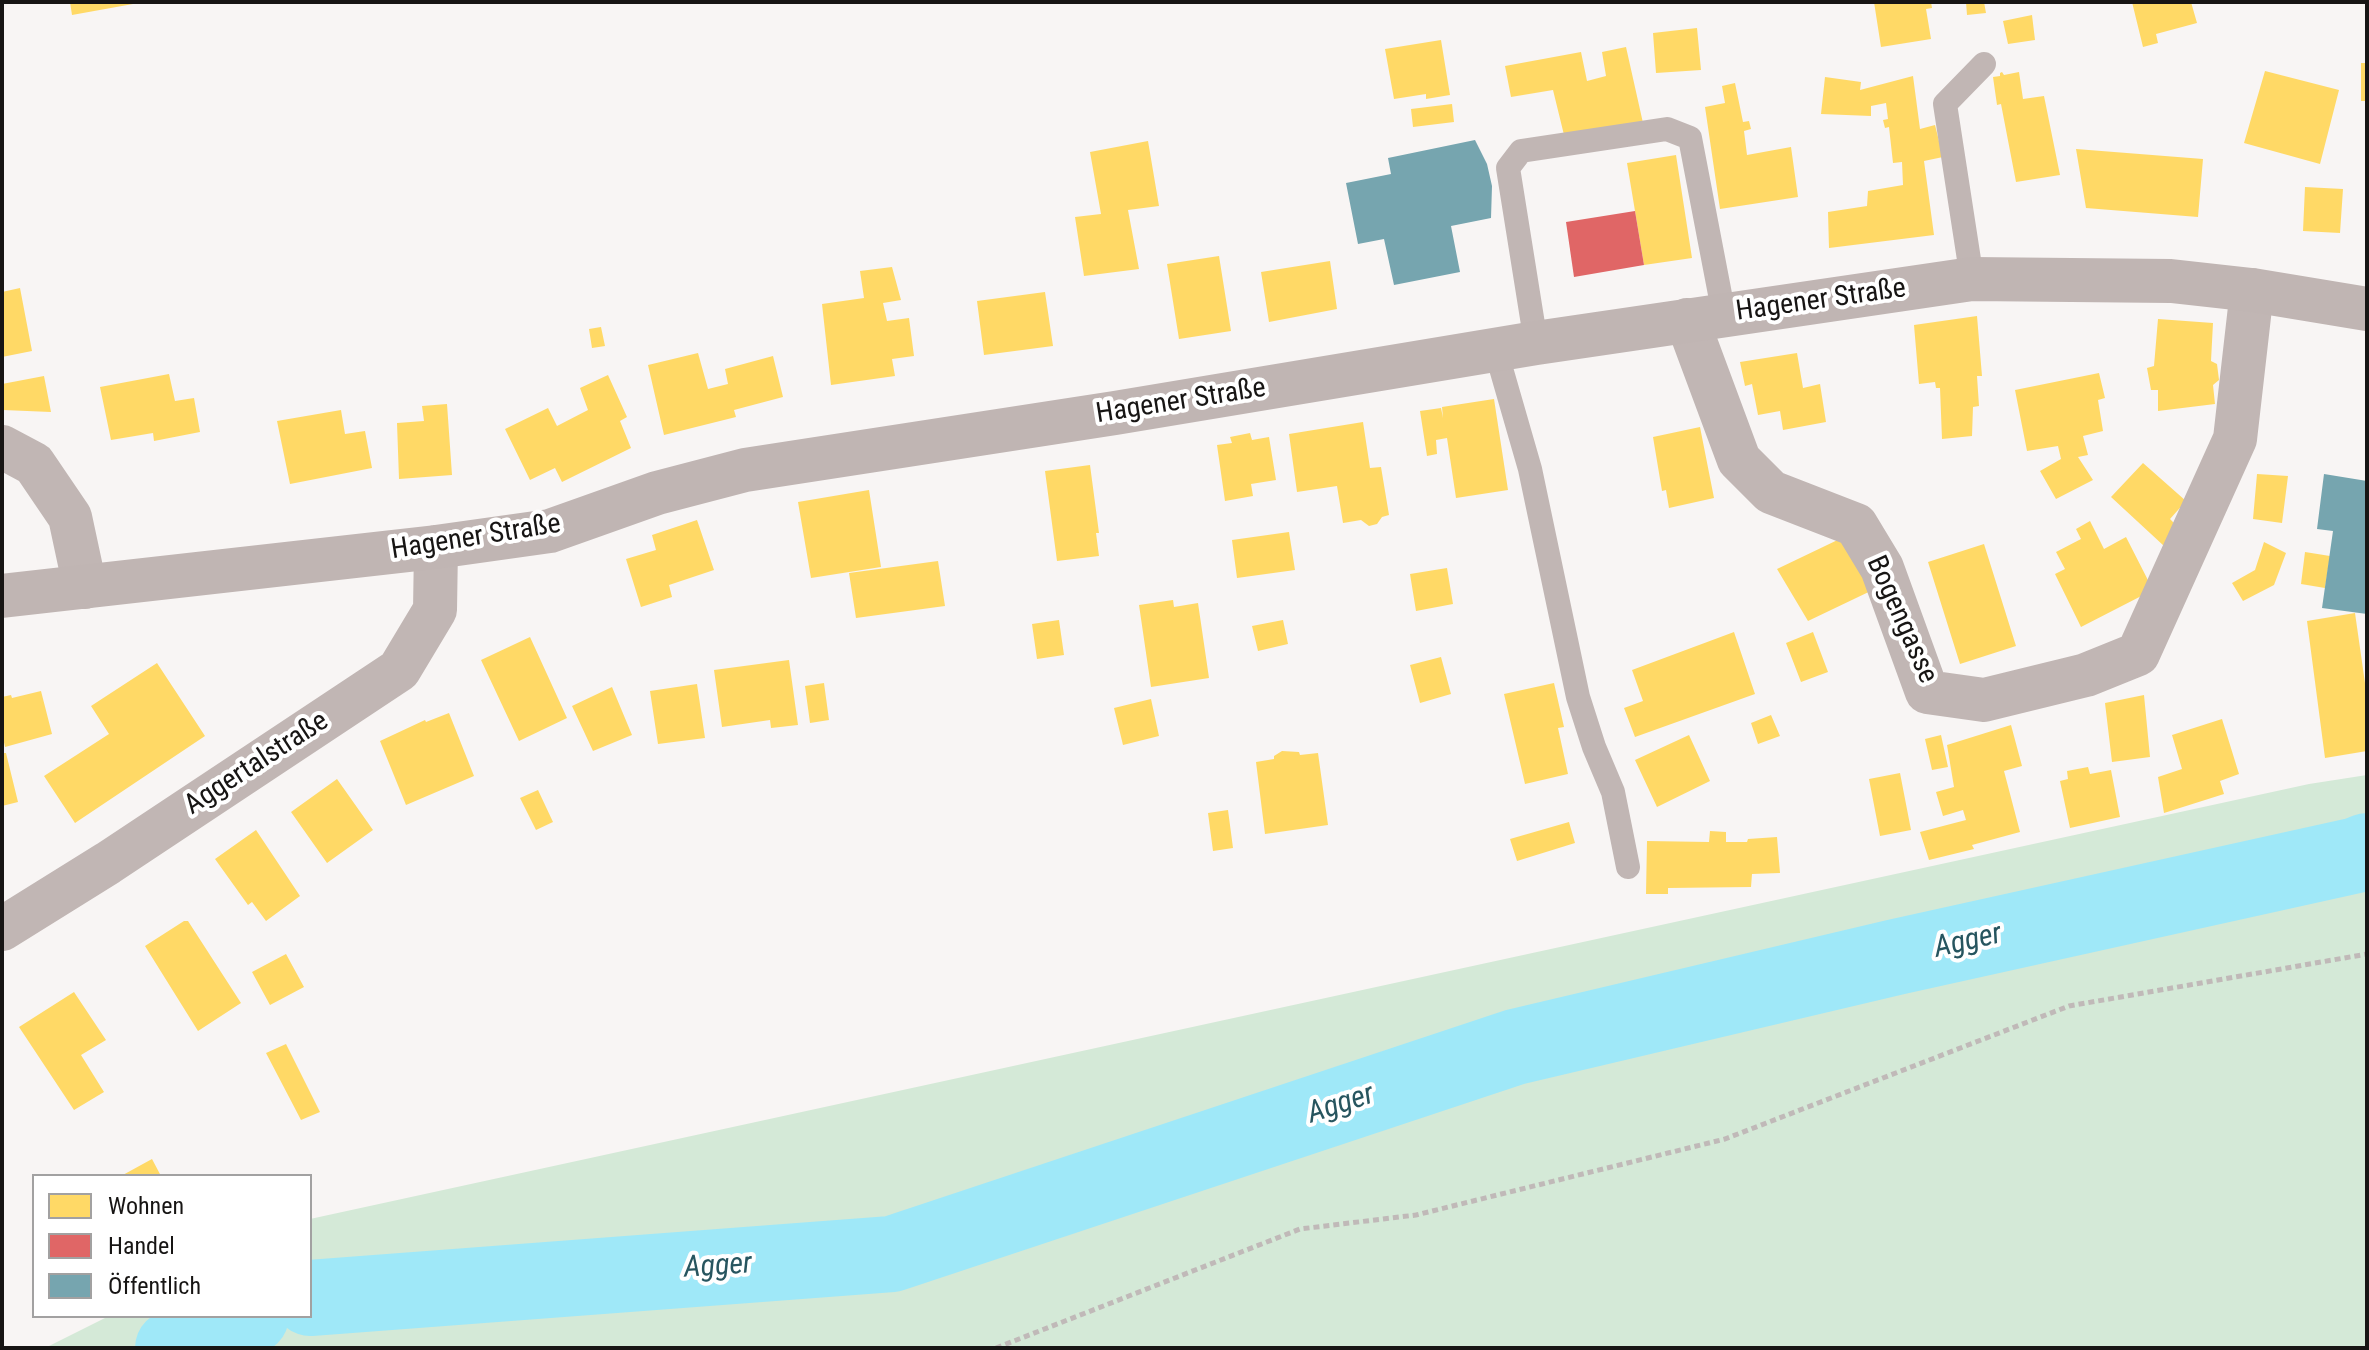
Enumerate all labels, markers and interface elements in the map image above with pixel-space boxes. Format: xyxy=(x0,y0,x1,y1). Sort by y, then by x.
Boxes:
street label: Hagener Straße xyxy=(1734,272,1908,330)
street label: Hagener Straße xyxy=(1094,372,1268,432)
street label: Hagener Straße xyxy=(389,508,563,568)
street label: Bogengasse xyxy=(1858,551,1944,689)
street label: Aggertalstraße xyxy=(179,705,335,823)
water label: Agger xyxy=(1931,917,2005,967)
water label: Agger xyxy=(1303,1077,1379,1133)
legend xyxy=(32,1174,312,1318)
text: Wohnen xyxy=(108,1192,184,1220)
text: Handel xyxy=(108,1232,175,1260)
water label: Agger xyxy=(683,1247,753,1287)
text: Öffentlich xyxy=(108,1272,201,1300)

